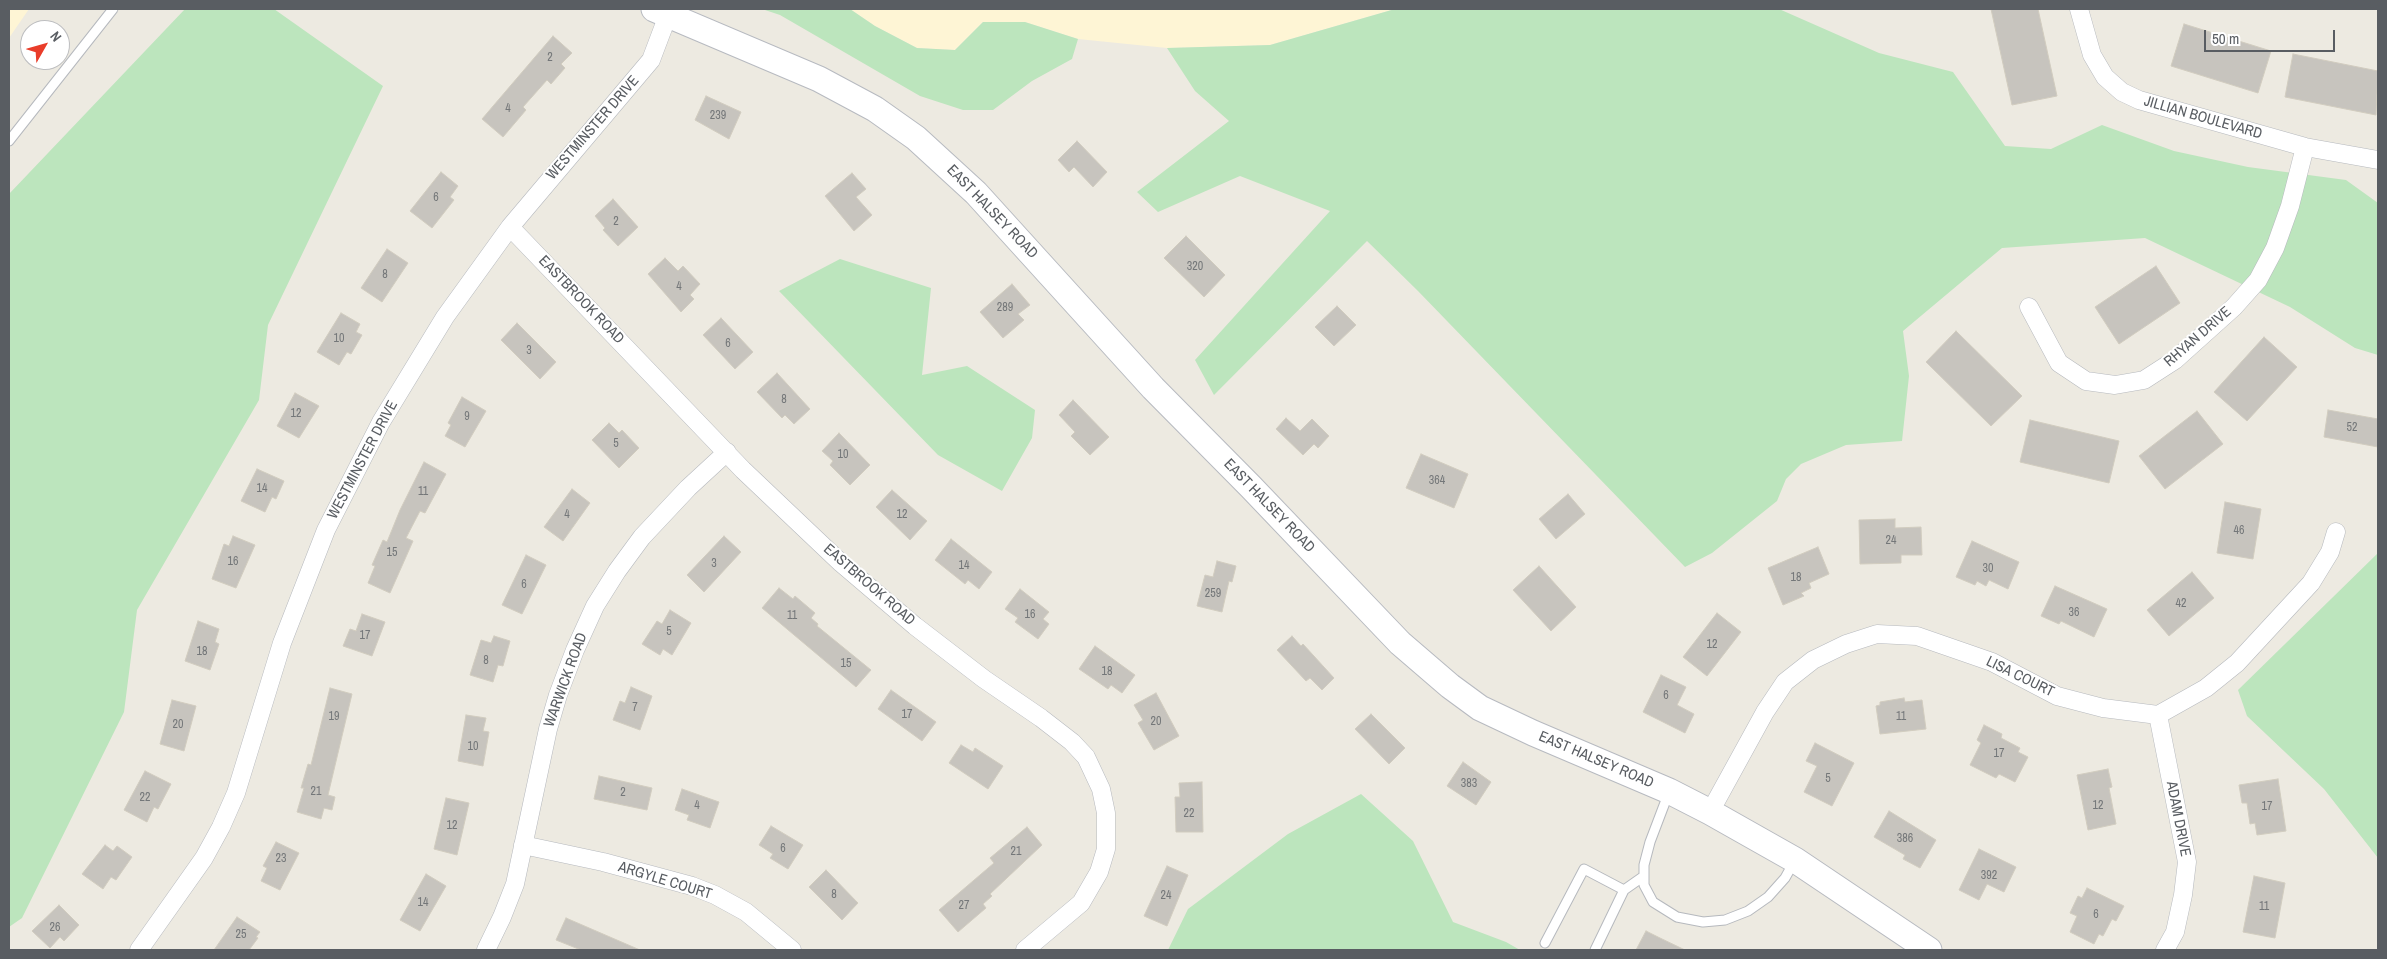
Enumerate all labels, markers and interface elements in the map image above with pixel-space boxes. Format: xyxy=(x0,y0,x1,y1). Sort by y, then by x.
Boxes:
north arrow xyxy=(20,20,70,70)
scale bar xyxy=(2207,20,2338,52)
text: N xyxy=(46,28,66,45)
text: 50 m xyxy=(2212,28,2239,49)
house number: 2 xyxy=(547,51,553,65)
street label: WESTMINSTER DRIVE xyxy=(543,72,643,184)
street label: JILLIAN BOULEVARD xyxy=(2142,93,2264,143)
house number: 4 xyxy=(505,102,511,116)
house number: 239 xyxy=(710,109,726,123)
street label: EAST HALSEY ROAD xyxy=(943,161,1041,263)
house number: 6 xyxy=(433,191,439,205)
house number: 2 xyxy=(613,215,619,229)
street label: EASTBROOK ROAD xyxy=(534,252,628,348)
house number: 320 xyxy=(1187,260,1203,274)
house number: 8 xyxy=(382,268,388,282)
house number: 4 xyxy=(676,280,682,294)
house number: 289 xyxy=(997,301,1013,315)
street label: RHYAN DRIVE xyxy=(2161,303,2235,371)
house number: 10 xyxy=(334,332,344,346)
house number: 6 xyxy=(725,337,731,351)
house number: 3 xyxy=(526,344,532,358)
house number: 8 xyxy=(781,393,787,407)
street label: WESTMINSTER DRIVE xyxy=(324,398,402,522)
house number: 12 xyxy=(291,407,301,421)
house number: 9 xyxy=(464,410,470,424)
house number: 52 xyxy=(2347,421,2357,435)
house number: 5 xyxy=(613,437,619,451)
house number: 10 xyxy=(838,448,848,462)
street label: EAST HALSEY ROAD xyxy=(1220,455,1318,557)
house number: 364 xyxy=(1429,474,1445,488)
house number: 14 xyxy=(257,482,267,496)
house number: 11 xyxy=(418,485,428,499)
house number: 4 xyxy=(564,508,570,522)
house number: 12 xyxy=(897,508,907,522)
house number: 46 xyxy=(2234,524,2244,538)
house number: 24 xyxy=(1886,534,1896,548)
street label: EASTBROOK ROAD xyxy=(820,540,918,630)
house number: 15 xyxy=(387,546,397,560)
house number: 16 xyxy=(228,555,238,569)
house number: 3 xyxy=(711,557,717,571)
house number: 14 xyxy=(959,559,969,573)
house number: 30 xyxy=(1983,562,1993,576)
house number: 18 xyxy=(1791,571,1801,585)
house number: 6 xyxy=(521,578,527,592)
house number: 259 xyxy=(1205,587,1221,601)
house number: 42 xyxy=(2176,597,2186,611)
house number: 36 xyxy=(2069,606,2079,620)
house number: 16 xyxy=(1025,608,1035,622)
house number: 11 xyxy=(787,609,797,623)
house number: 5 xyxy=(666,625,672,639)
house number: 17 xyxy=(360,629,370,643)
street label: WARWICK ROAD xyxy=(541,630,591,730)
house number: 12 xyxy=(1707,638,1717,652)
house number: 18 xyxy=(197,645,207,659)
street label: LISA COURT xyxy=(1983,653,2057,701)
house number: 8 xyxy=(483,654,489,668)
house number: 15 xyxy=(841,657,851,671)
house number: 18 xyxy=(1102,665,1112,679)
house number: 6 xyxy=(1663,689,1669,703)
house number: 7 xyxy=(632,701,638,715)
house number: 17 xyxy=(902,708,912,722)
house number: 19 xyxy=(329,710,339,724)
house number: 11 xyxy=(1896,710,1906,724)
house number: 20 xyxy=(1151,715,1161,729)
house number: 20 xyxy=(173,718,183,732)
street label: EAST HALSEY ROAD xyxy=(1536,728,1656,792)
house number: 10 xyxy=(468,740,478,754)
house number: 17 xyxy=(1994,747,2004,761)
house number: 5 xyxy=(1825,772,1831,786)
house number: 383 xyxy=(1461,777,1477,791)
street label: ADAM DRIVE xyxy=(2162,780,2194,858)
house number: 21 xyxy=(311,785,321,799)
house number: 2 xyxy=(620,786,626,800)
house number: 22 xyxy=(140,791,150,805)
house number: 4 xyxy=(694,799,700,813)
house number: 12 xyxy=(2093,799,2103,813)
house number: 17 xyxy=(2262,800,2272,814)
house number: 22 xyxy=(1184,807,1194,821)
house number: 12 xyxy=(447,819,457,833)
house number: 386 xyxy=(1897,832,1913,846)
house number: 6 xyxy=(780,842,786,856)
house number: 21 xyxy=(1011,845,1021,859)
house number: 23 xyxy=(276,852,286,866)
street label: ARGYLE COURT xyxy=(616,858,714,904)
house number: 392 xyxy=(1981,869,1997,883)
house number: 8 xyxy=(831,888,837,902)
house number: 24 xyxy=(1161,889,1171,903)
house number: 14 xyxy=(418,896,428,910)
house number: 27 xyxy=(959,899,969,913)
house number: 11 xyxy=(2259,900,2269,914)
house number: 6 xyxy=(2093,908,2099,922)
house number: 26 xyxy=(50,921,60,935)
house number: 25 xyxy=(236,928,246,942)

